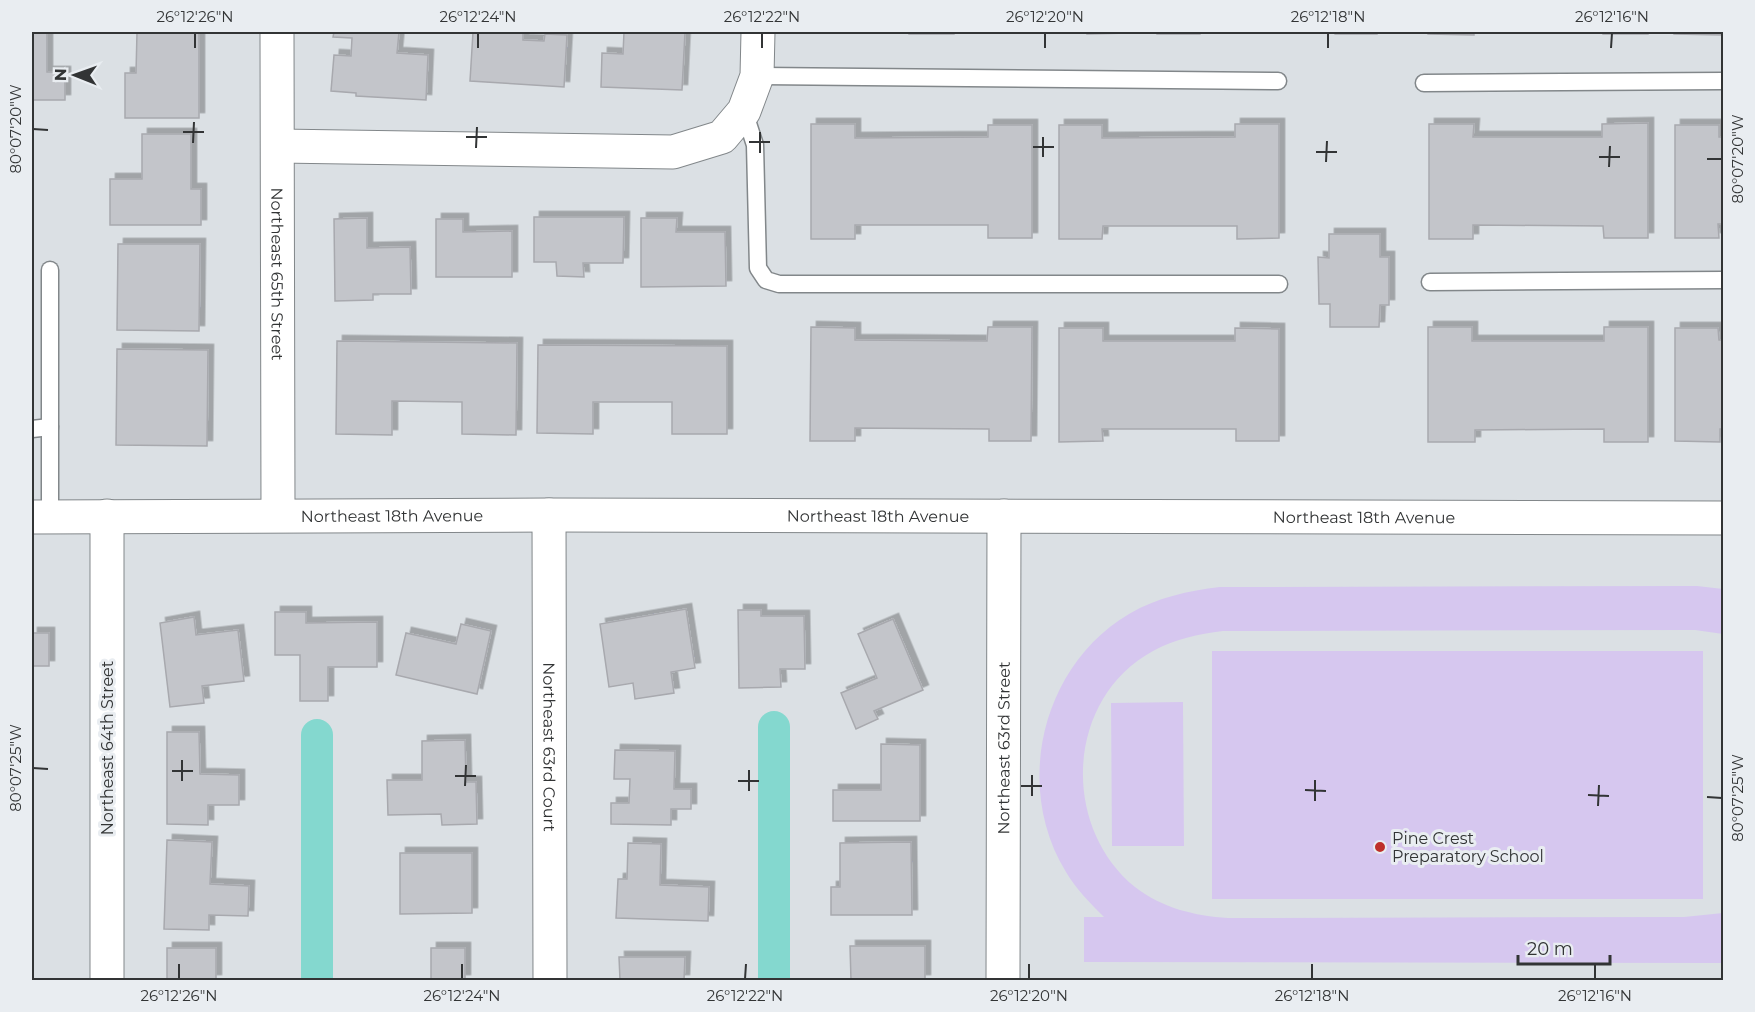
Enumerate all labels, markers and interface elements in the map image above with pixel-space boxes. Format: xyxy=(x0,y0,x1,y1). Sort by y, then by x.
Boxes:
text: 26°12'26"N xyxy=(157,7,233,26)
text: 26°12'24"N xyxy=(439,7,517,26)
text: 26°12'22"N xyxy=(724,7,800,26)
text: 26°12'20"N xyxy=(1006,7,1084,26)
text: 26°12'18"N xyxy=(1291,7,1365,26)
text: 26°12'16"N xyxy=(1575,7,1649,26)
north arrow xyxy=(45,45,105,105)
text: N xyxy=(51,68,70,81)
text: 80°07'20"W xyxy=(6,84,25,174)
text: 80°07'20"W xyxy=(1728,114,1747,204)
street label: Northeast 65th Street xyxy=(267,187,287,361)
street label: Northeast 18th Avenue xyxy=(301,506,483,526)
street label: Northeast 18th Avenue xyxy=(787,507,969,526)
street label: Northeast 18th Avenue xyxy=(1273,508,1455,527)
street label: Northeast 64th Street xyxy=(98,660,117,835)
street label: Northeast 63rd Street xyxy=(994,661,1014,834)
street label: Northeast 63rd Court xyxy=(539,662,559,832)
text: 80°07'25"W xyxy=(6,724,25,812)
text: 80°07'25"W xyxy=(1728,754,1747,842)
place label: Pine Crest Preparatory School xyxy=(1392,829,1544,866)
marker: Pine Crest Preparatory School xyxy=(1373,840,1387,854)
scale bar xyxy=(1518,928,1610,966)
text: 20 m xyxy=(1527,938,1573,960)
text: 26°12'26"N xyxy=(141,986,217,1005)
text: 26°12'24"N xyxy=(423,986,501,1005)
text: 26°12'22"N xyxy=(707,986,783,1005)
text: 26°12'20"N xyxy=(990,986,1068,1005)
text: 26°12'18"N xyxy=(1275,986,1349,1005)
text: 26°12'16"N xyxy=(1558,986,1632,1005)

